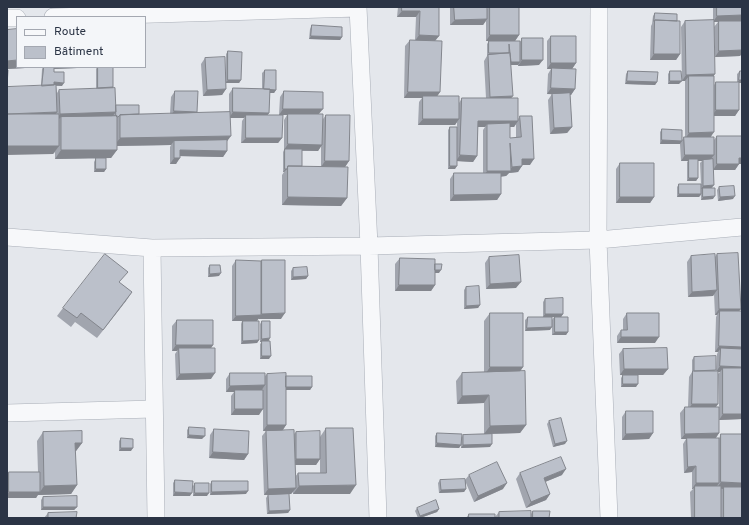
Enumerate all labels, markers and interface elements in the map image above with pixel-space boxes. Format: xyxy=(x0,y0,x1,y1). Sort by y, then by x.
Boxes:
legend xyxy=(16,16,146,68)
text: Route xyxy=(54,24,86,40)
text: Bâtiment xyxy=(54,44,104,60)

